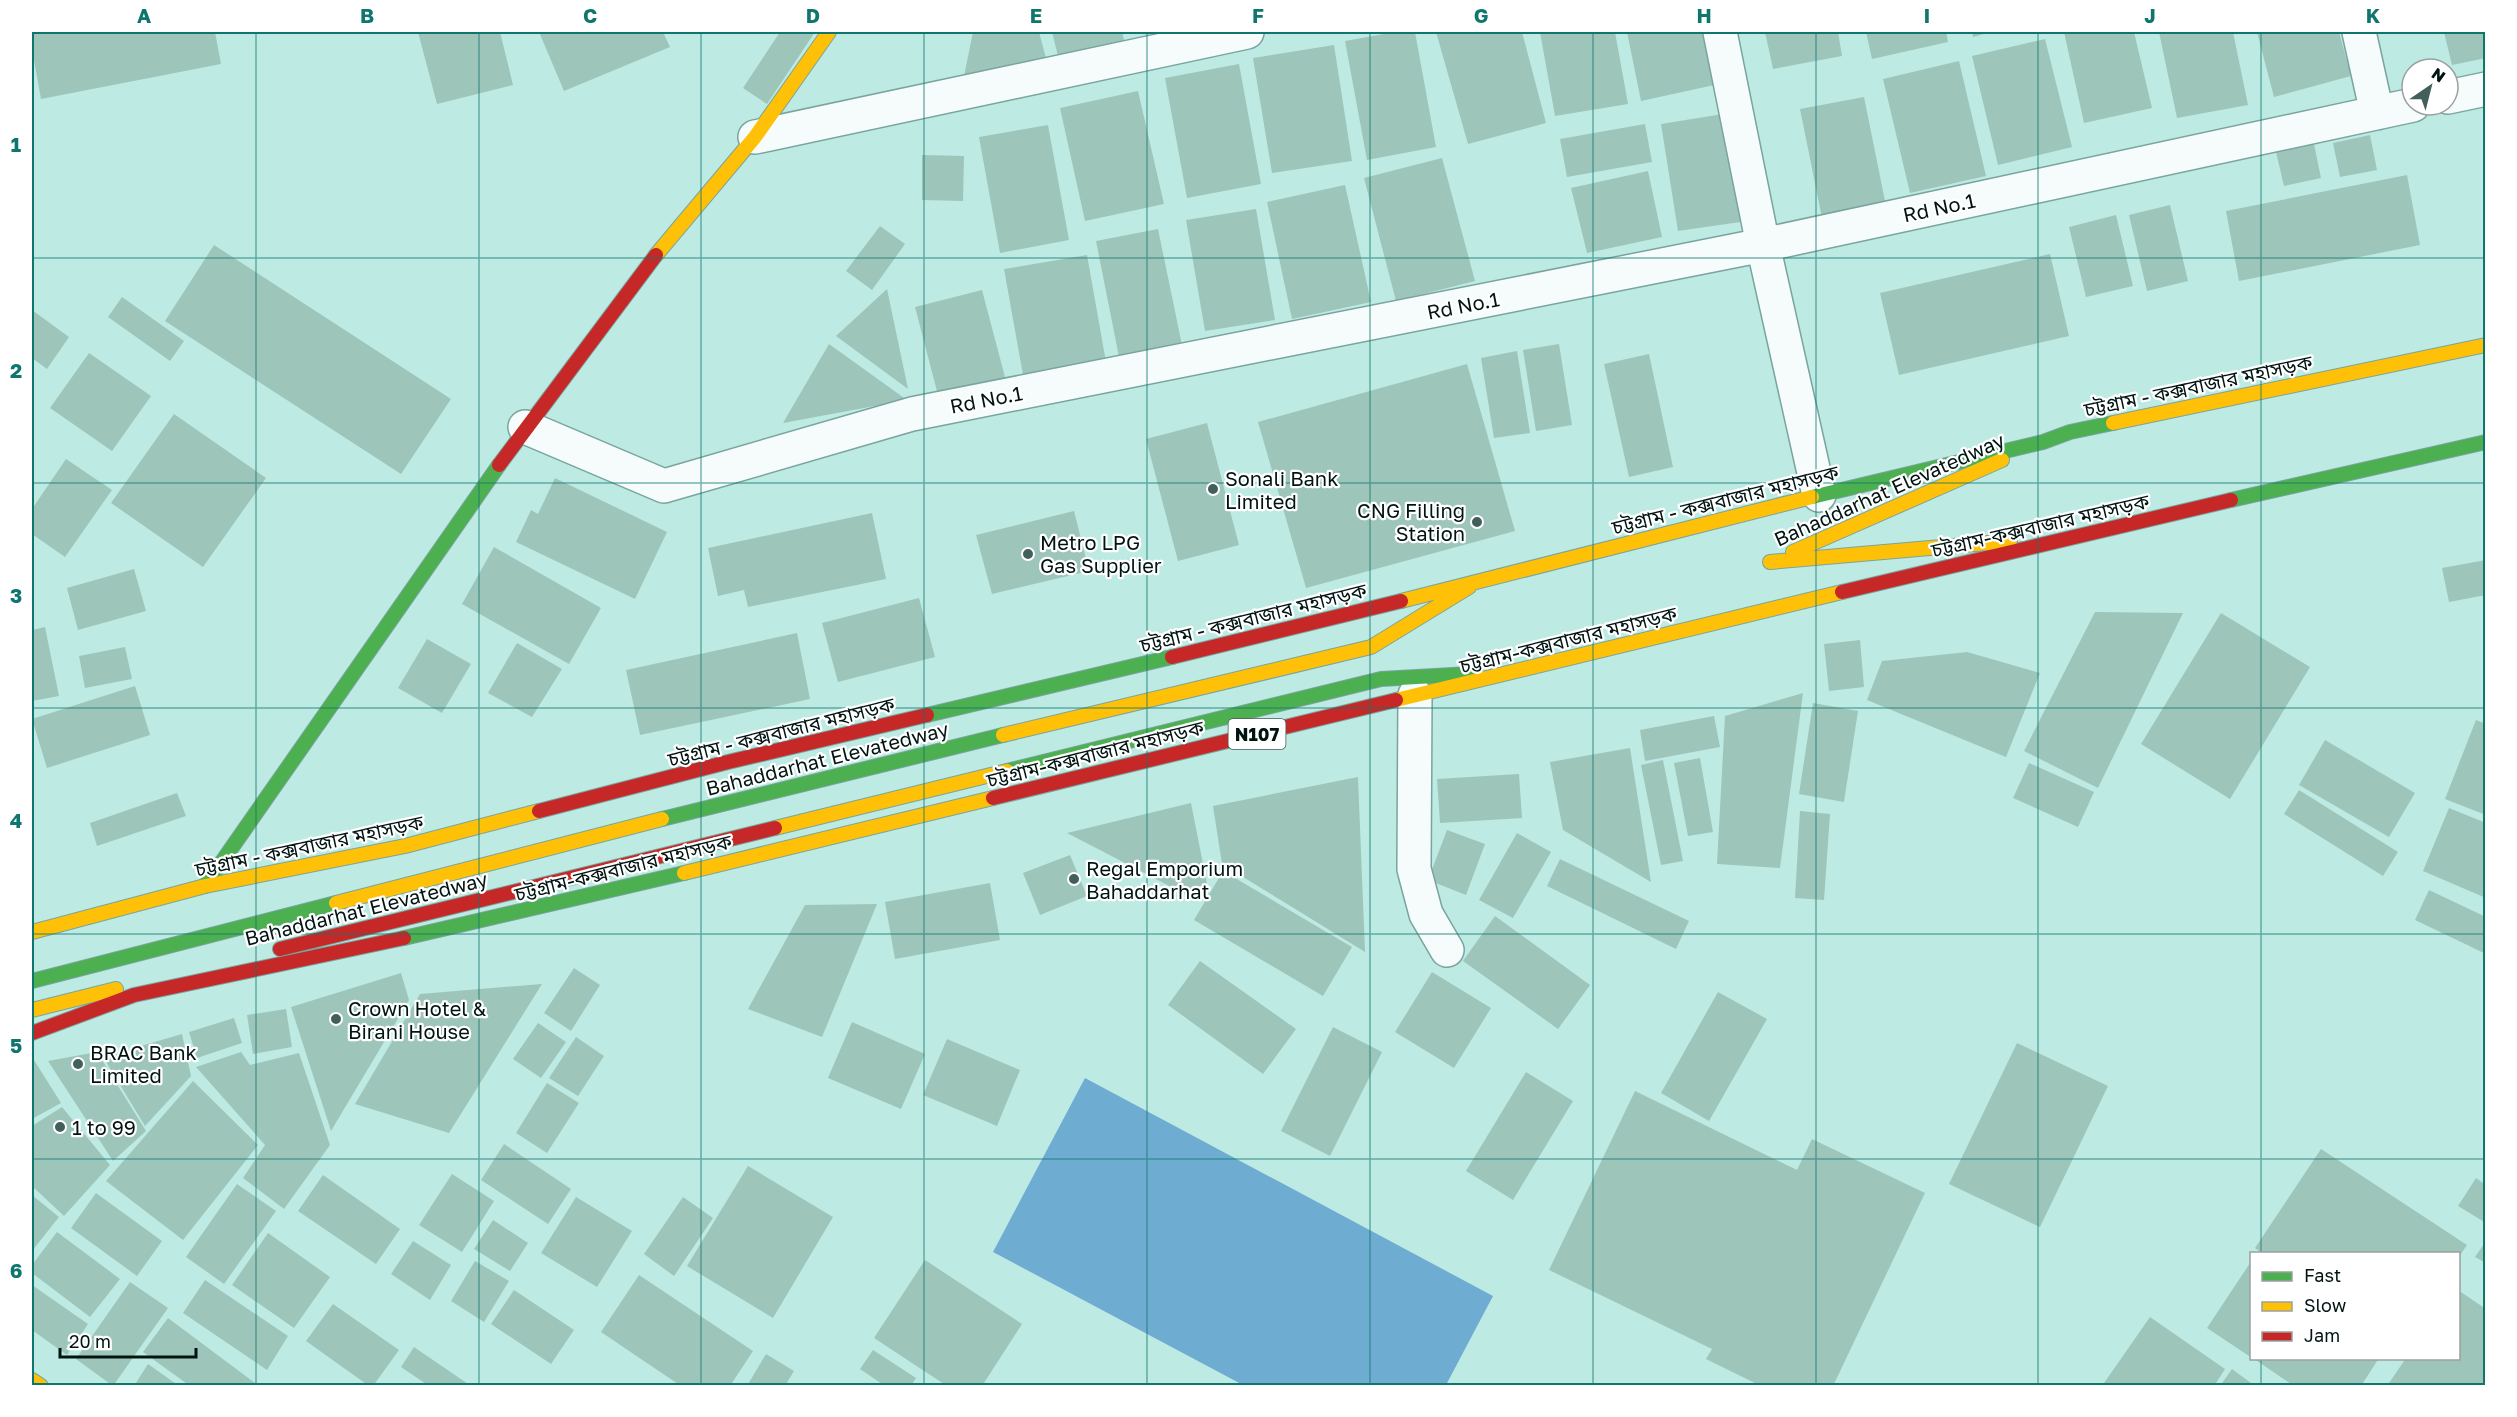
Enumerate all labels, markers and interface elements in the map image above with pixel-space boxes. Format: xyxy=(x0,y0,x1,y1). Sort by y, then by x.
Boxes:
text: A xyxy=(137,3,151,27)
text: B xyxy=(360,3,374,27)
text: C xyxy=(583,3,597,27)
text: D xyxy=(806,3,820,27)
text: E xyxy=(1030,3,1042,27)
text: F xyxy=(1252,3,1264,27)
text: G xyxy=(1474,3,1488,27)
text: H xyxy=(1696,3,1712,27)
text: I xyxy=(1924,3,1930,27)
text: J xyxy=(2144,3,2156,27)
text: K xyxy=(2366,3,2381,27)
north arrow xyxy=(2400,57,2460,117)
text: N xyxy=(2428,63,2449,86)
text: 1 xyxy=(11,132,21,156)
street label: Rd No.1 xyxy=(1901,188,1978,226)
street label: Rd No.1 xyxy=(1425,286,1502,324)
street label: চট্টগ্রাম - কক্সবাজার মহাসড়ক xyxy=(2081,349,2315,421)
text: 2 xyxy=(10,358,22,382)
street label: Rd No.1 xyxy=(948,380,1025,418)
street label: Bahaddarhat Elevatedway xyxy=(1770,427,2008,551)
street label: চট্টগ্রাম - কক্সবাজার মহাসড়ক xyxy=(1608,459,1842,539)
place label: Sonali Bank Limited xyxy=(1225,466,1338,513)
marker: Sonali Bank Limited xyxy=(1206,482,1220,496)
street label: চট্টগ্রাম-কক্সবাজার মহাসড়ক xyxy=(1928,488,2152,562)
place label: CNG Filling Station xyxy=(1357,498,1465,545)
marker: CNG Filling Station xyxy=(1470,515,1484,529)
place label: Metro LPG Gas Supplier xyxy=(1040,530,1162,577)
marker: Metro LPG Gas Supplier xyxy=(1021,547,1035,561)
street label: চট্টগ্রাম - কক্সবাজার মহাসড়ক xyxy=(1136,577,1370,657)
text: 3 xyxy=(10,583,22,607)
street label: চট্টগ্রাম-কক্সবাজার মহাসড়ক xyxy=(1456,600,1680,678)
street label: চট্টগ্রাম - কক্সবাজার মহাসড়ক xyxy=(664,691,898,771)
street label: চট্টগ্রাম-কক্সবাজার মহাসড়ক xyxy=(983,714,1207,792)
street label: Bahaddarhat Elevatedway xyxy=(703,716,951,800)
road number: N107 xyxy=(1228,719,1286,749)
text: 4 xyxy=(10,808,22,832)
street label: চট্টগ্রাম - কক্সবাজার মহাসড়ক xyxy=(192,809,426,881)
street label: চট্টগ্রাম-কক্সবাজার মহাসড়ক xyxy=(511,828,735,906)
place label: Regal Emporium Bahaddarhat xyxy=(1086,856,1243,903)
street label: Bahaddarhat Elevatedway xyxy=(242,866,490,950)
marker: Regal Emporium Bahaddarhat xyxy=(1067,872,1081,886)
place label: Crown Hotel & Birani House xyxy=(348,996,487,1043)
marker: Crown Hotel & Birani House xyxy=(329,1012,343,1026)
text: 5 xyxy=(10,1033,22,1057)
place label: BRAC Bank Limited xyxy=(90,1040,197,1087)
marker: BRAC Bank Limited xyxy=(71,1057,85,1071)
place label: 1 to 99 xyxy=(72,1115,136,1139)
marker: 1 to 99 xyxy=(53,1120,67,1134)
legend xyxy=(2250,1252,2460,1360)
text: 6 xyxy=(10,1258,22,1282)
text: Fast xyxy=(2304,1264,2341,1286)
text: Slow xyxy=(2304,1294,2347,1316)
scale bar xyxy=(60,1321,196,1359)
text: Jam xyxy=(2304,1324,2340,1346)
text: 20 m xyxy=(69,1330,111,1352)

